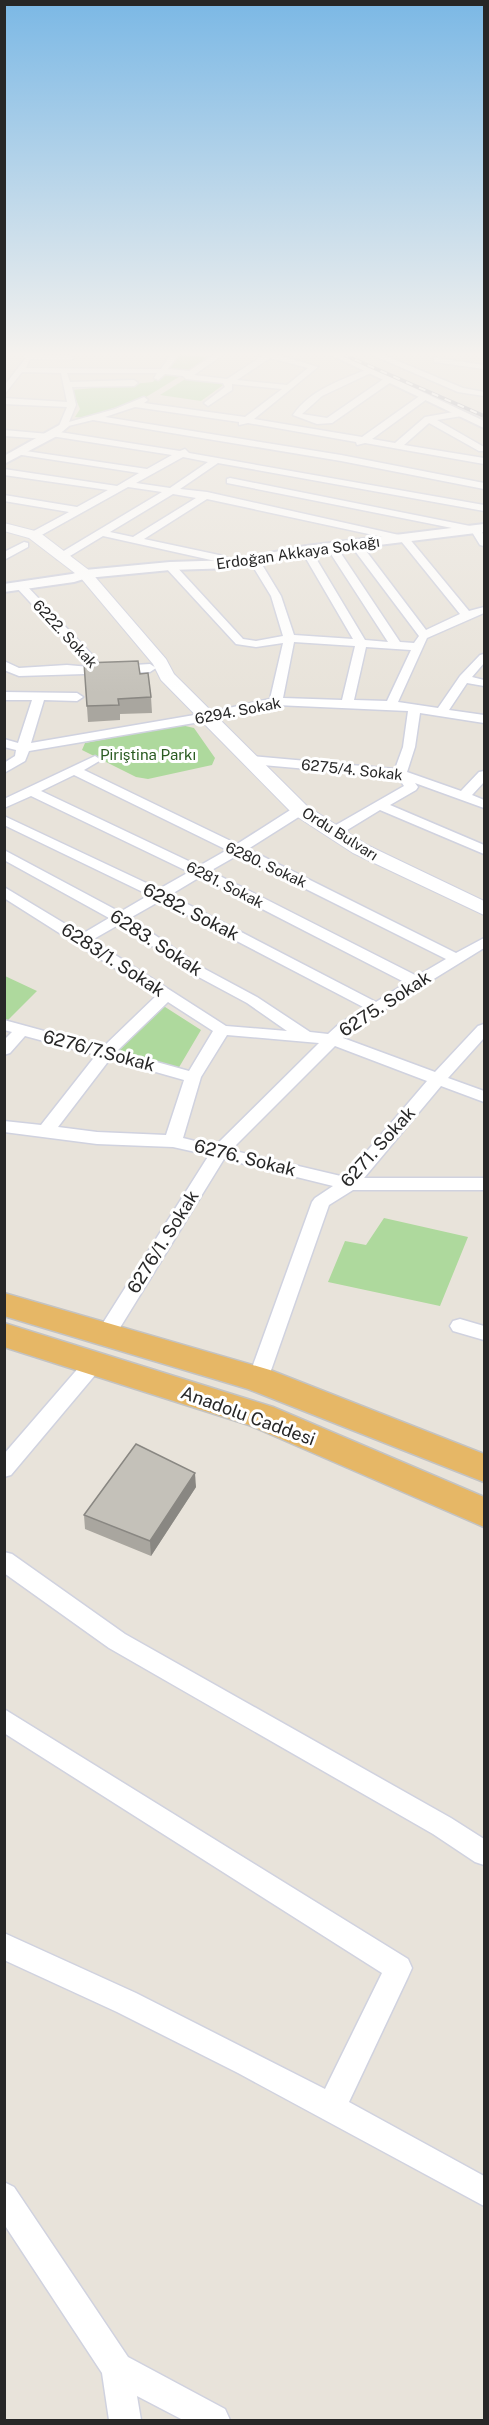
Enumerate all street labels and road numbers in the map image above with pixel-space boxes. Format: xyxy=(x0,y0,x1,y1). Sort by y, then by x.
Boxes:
street label: Erdoğan Akkaya Sokağı xyxy=(215,533,381,572)
street label: 6222. Sokak xyxy=(30,596,101,671)
street label: 6294. Sokak xyxy=(193,694,282,727)
street label: 6275/4. Sokak xyxy=(300,756,404,783)
street label: Ordu Bulvarı xyxy=(299,804,381,864)
street label: 6280. Sokak xyxy=(223,838,309,891)
street label: 6281. Sokak xyxy=(184,858,267,911)
street label: 6282. Sokak xyxy=(140,878,243,945)
street label: 6283. Sokak xyxy=(106,905,206,980)
street label: 6283/1. Sokak xyxy=(58,918,169,1001)
street label: 6275. Sokak xyxy=(335,966,434,1041)
street label: 6276/7.Sokak xyxy=(41,1026,157,1076)
street label: 6271. Sokak xyxy=(336,1102,419,1191)
street label: 6276. Sokak xyxy=(192,1135,298,1180)
street label: 6276/1. Sokak xyxy=(122,1186,203,1297)
street label: Anadolu Caddesi xyxy=(178,1381,318,1450)

